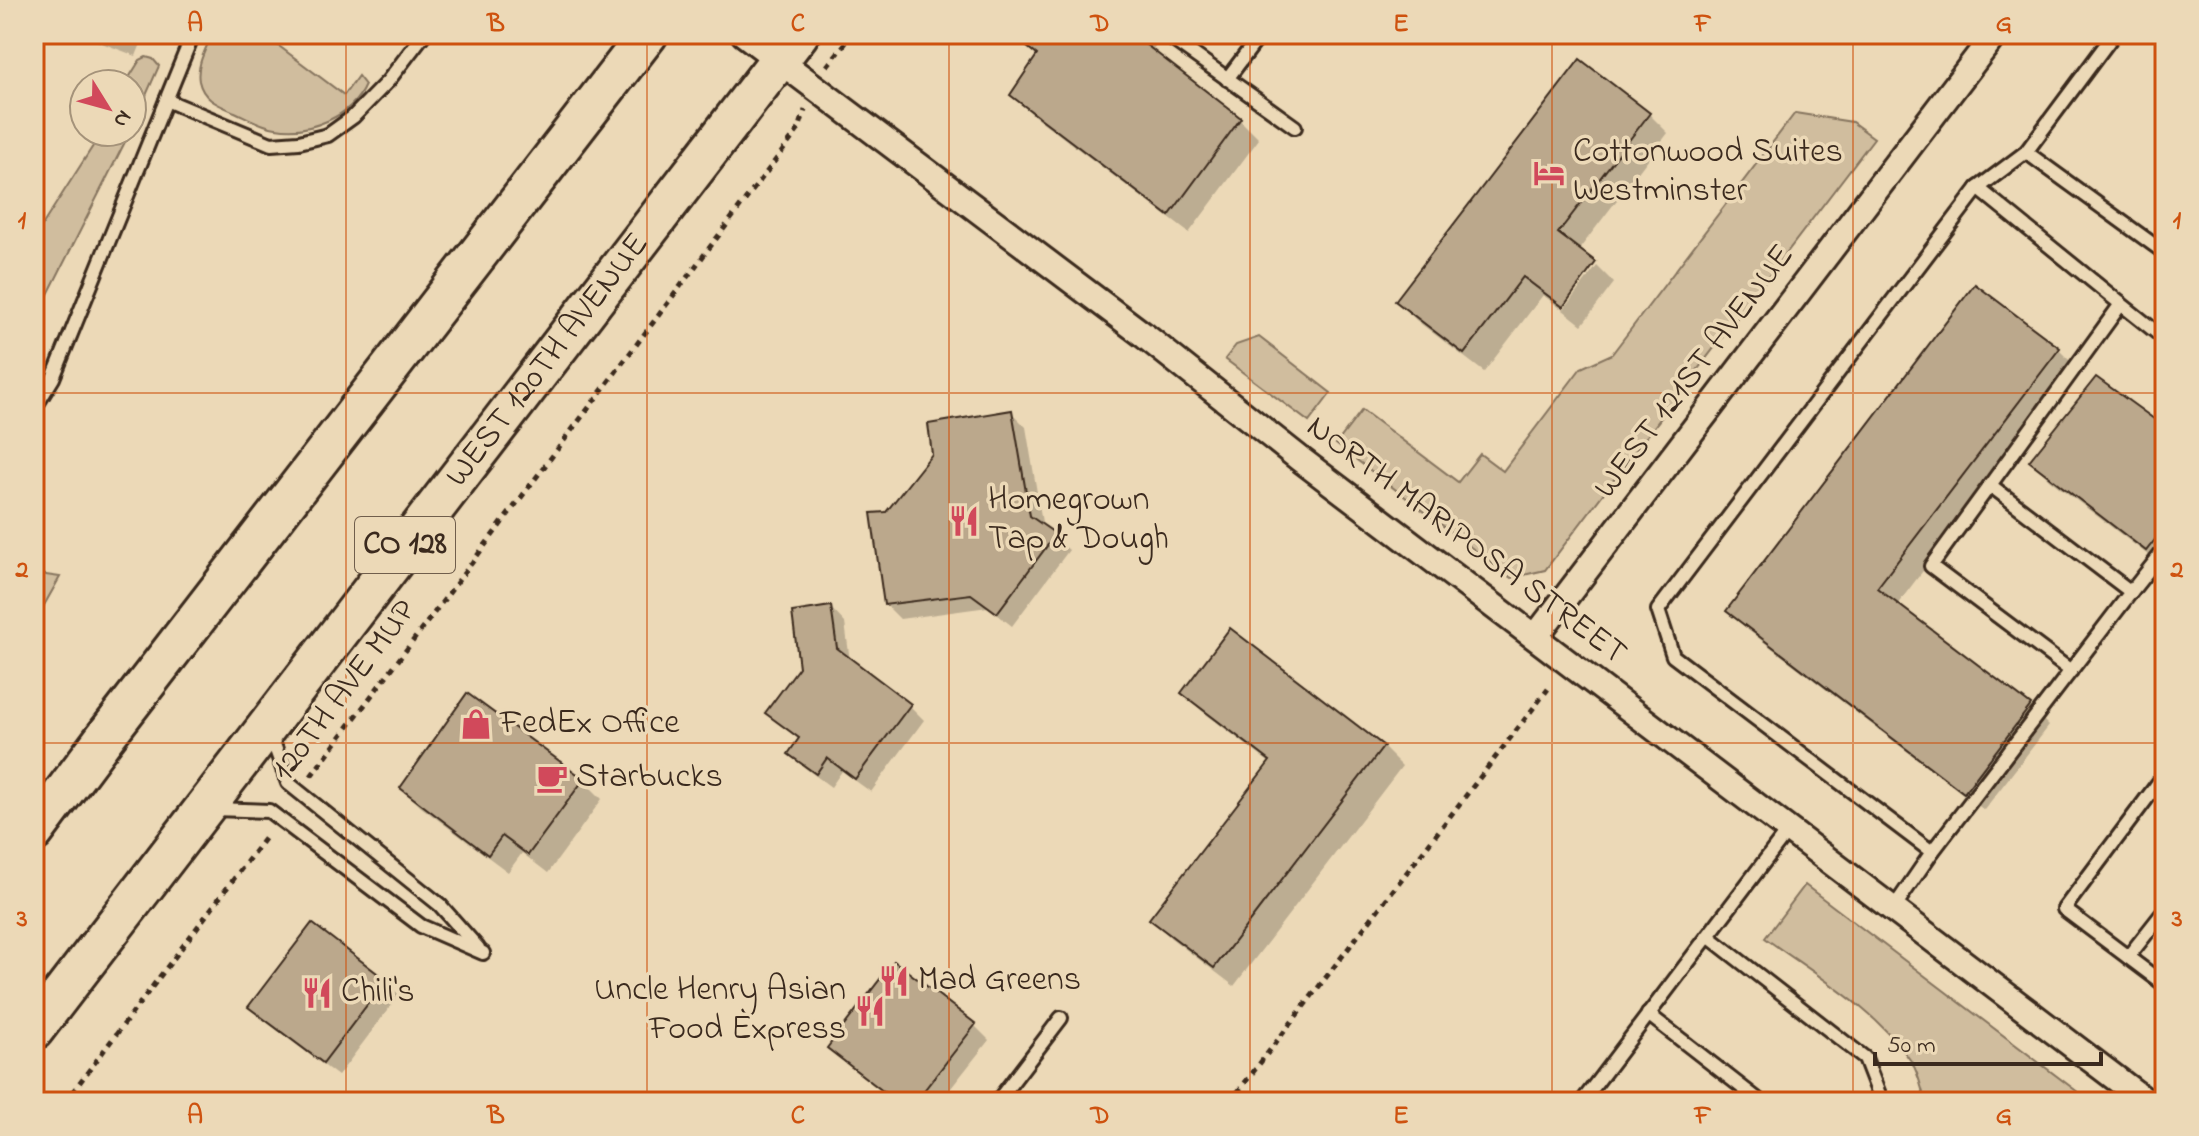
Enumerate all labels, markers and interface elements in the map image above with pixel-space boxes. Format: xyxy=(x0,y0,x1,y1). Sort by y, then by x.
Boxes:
text: A xyxy=(187,6,203,44)
text: B xyxy=(486,6,505,44)
text: C xyxy=(791,6,805,44)
text: D xyxy=(1089,6,1110,44)
text: E xyxy=(1393,6,1409,44)
text: F xyxy=(1693,6,1712,44)
text: G xyxy=(1996,6,2012,44)
north arrow xyxy=(68,68,148,148)
text: N xyxy=(104,103,139,134)
place label: Cottonwood Suites Westminster xyxy=(1573,128,1843,217)
hotel icon: Cottonwood Suites Westminster xyxy=(1532,156,1566,190)
text: 1 xyxy=(18,203,27,241)
text: 1 xyxy=(2173,203,2182,241)
street label: WEST 120TH AVENUE xyxy=(434,223,662,499)
street label: WEST 121ST AVENUE xyxy=(1582,234,1808,510)
street label: NORTH MARIPOSA STREET xyxy=(1295,404,1637,678)
place label: Homegrown Tap & Dough xyxy=(988,476,1169,565)
restaurant icon: Homegrown Tap & Dough xyxy=(947,504,981,538)
road number: CO 128 xyxy=(355,517,455,573)
text: 2 xyxy=(15,552,29,590)
text: 2 xyxy=(2170,552,2184,590)
street label: 120TH AVE MUP xyxy=(260,589,430,792)
place label: FedEx Office xyxy=(499,699,680,749)
shop icon: FedEx Office xyxy=(459,707,493,741)
place label: Starbucks xyxy=(576,753,723,803)
cafe icon: Starbucks xyxy=(535,761,569,795)
text: 3 xyxy=(16,901,28,939)
text: 3 xyxy=(2171,901,2183,939)
place label: Mad Greens xyxy=(918,956,1081,1006)
restaurant icon: Mad Greens xyxy=(877,964,911,998)
place label: Uncle Henry Asian Food Express xyxy=(594,966,846,1055)
place label: Chili's xyxy=(341,968,415,1018)
restaurant icon: Chili's xyxy=(300,976,334,1010)
restaurant icon: Uncle Henry Asian Food Express xyxy=(853,994,887,1028)
scale bar xyxy=(1875,1016,2101,1066)
text: 50 m xyxy=(1887,1029,1936,1064)
text: A xyxy=(187,1098,203,1136)
text: B xyxy=(486,1098,505,1136)
text: C xyxy=(791,1098,805,1136)
text: D xyxy=(1089,1098,1110,1136)
text: E xyxy=(1393,1098,1409,1136)
text: F xyxy=(1693,1098,1712,1136)
text: G xyxy=(1996,1098,2012,1136)

